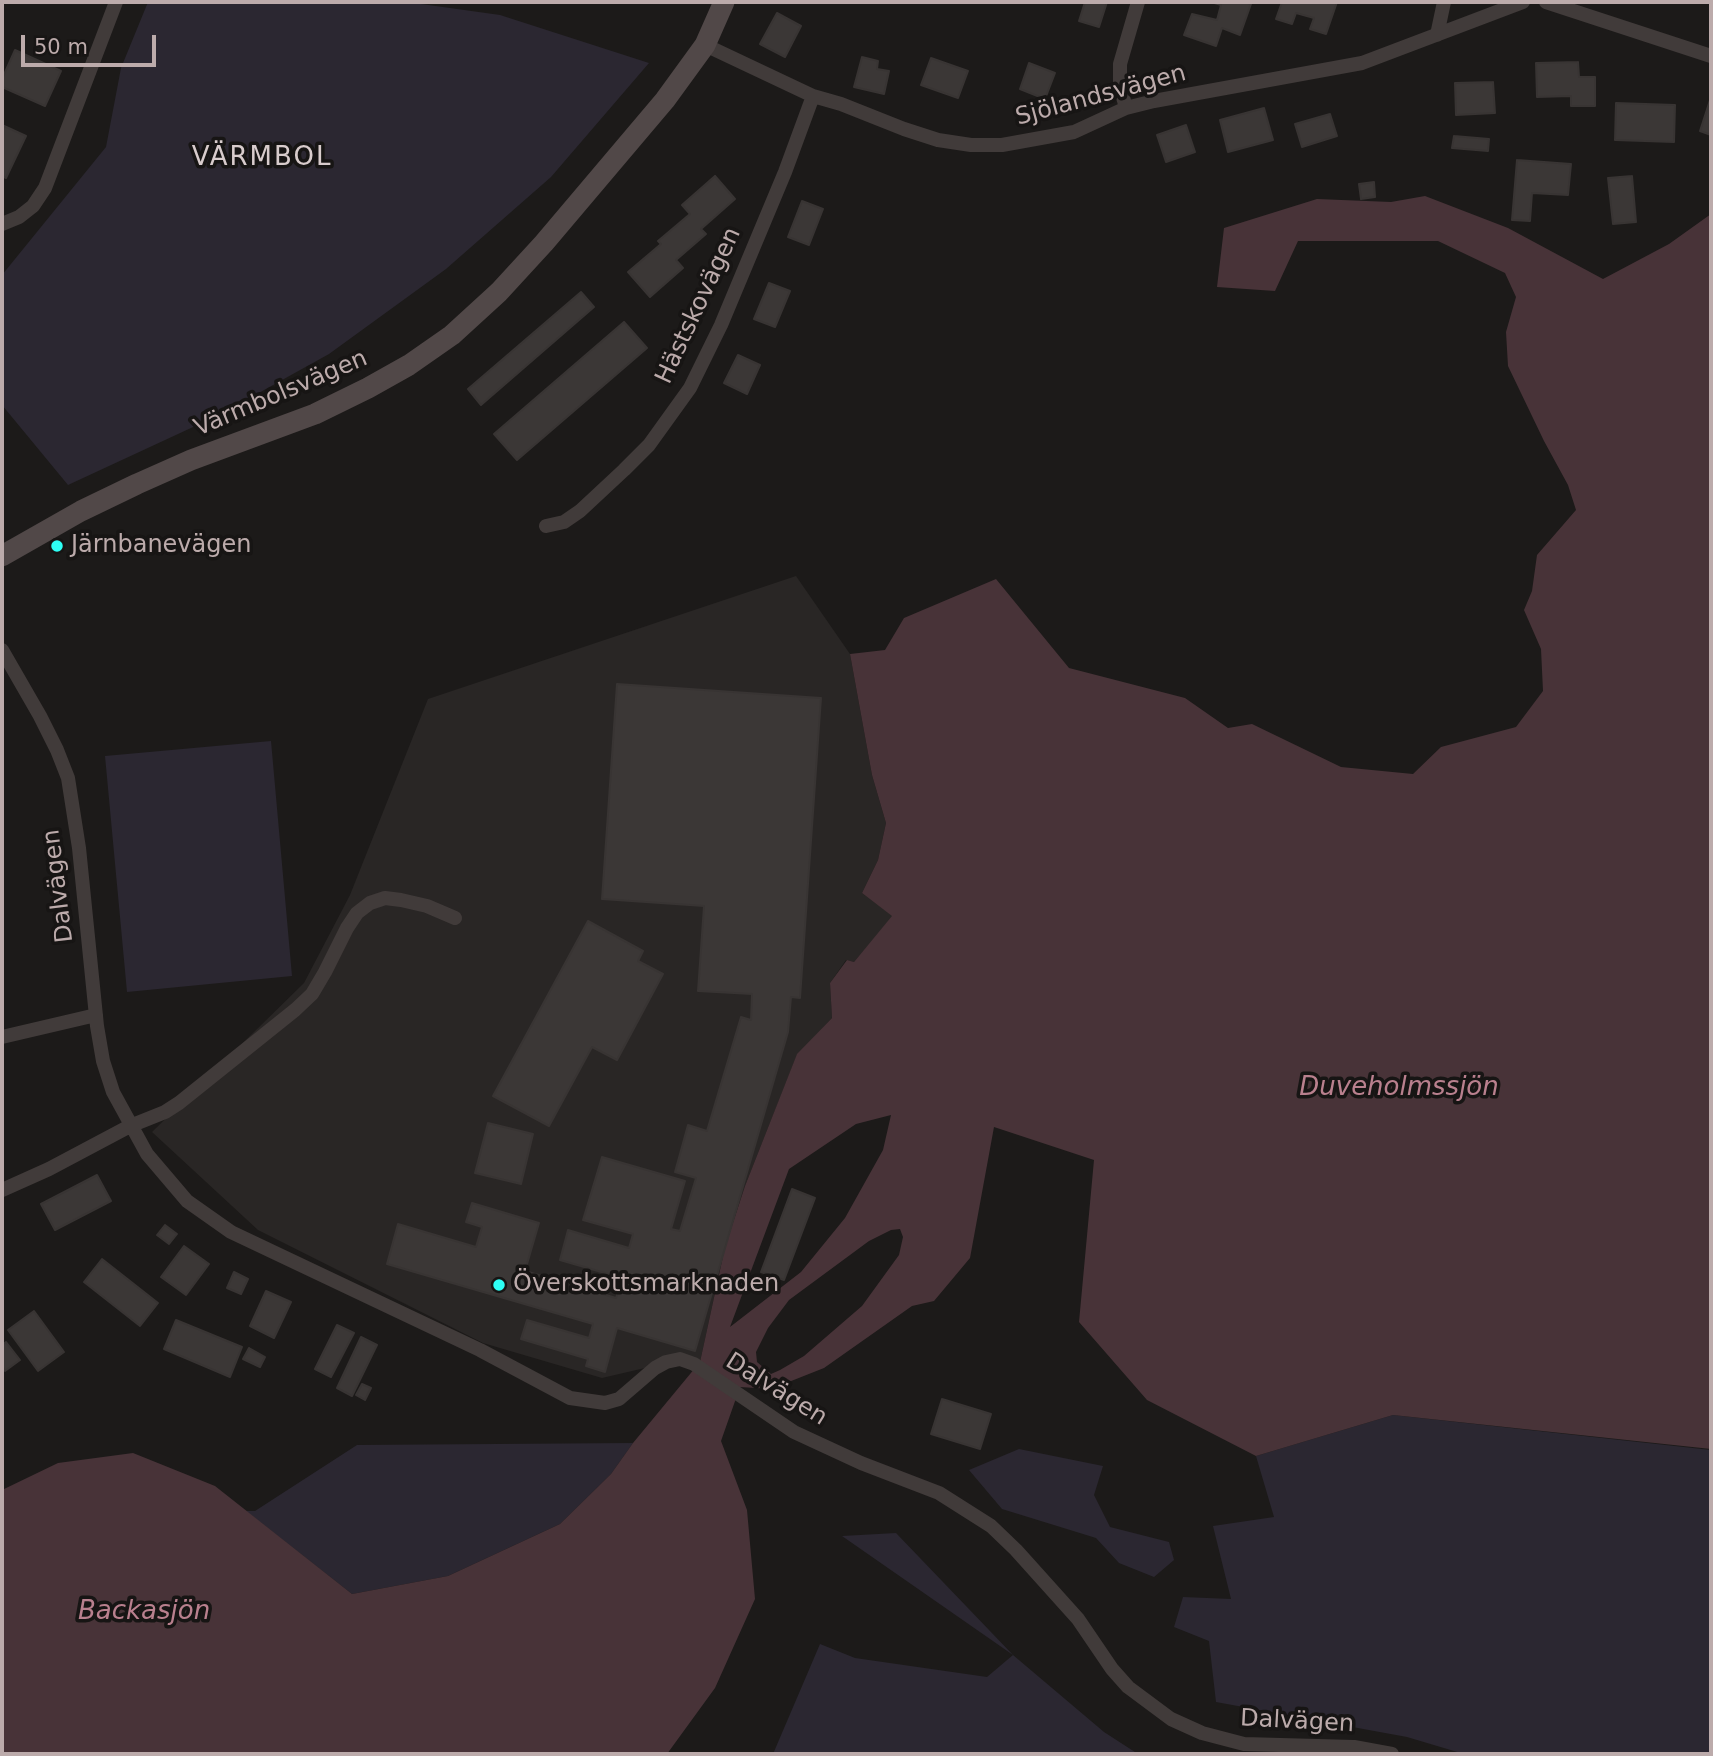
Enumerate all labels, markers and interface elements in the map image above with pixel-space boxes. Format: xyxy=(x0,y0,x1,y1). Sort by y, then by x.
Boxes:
scale bar xyxy=(24,21,159,65)
text: 50 m xyxy=(34,35,88,59)
street label: Sjölandsvägen xyxy=(1013,59,1189,133)
district label: VÄRMBOL xyxy=(193,142,331,174)
street label: Hästskovägen xyxy=(650,223,748,389)
street label: Värmbolsvägen xyxy=(190,345,372,443)
place label: Järnbanevägen xyxy=(71,532,251,560)
marker: Järnbanevägen xyxy=(49,538,65,554)
street label: Dalvägen xyxy=(38,828,80,944)
water label: Duveholmssjön xyxy=(1299,1072,1499,1104)
place label: Överskottsmarknaden xyxy=(513,1271,779,1299)
marker: Överskottsmarknaden xyxy=(491,1277,507,1293)
street label: Dalvägen xyxy=(720,1348,832,1432)
water label: Backasjön xyxy=(78,1596,210,1628)
street label: Dalvägen xyxy=(1239,1705,1355,1739)

